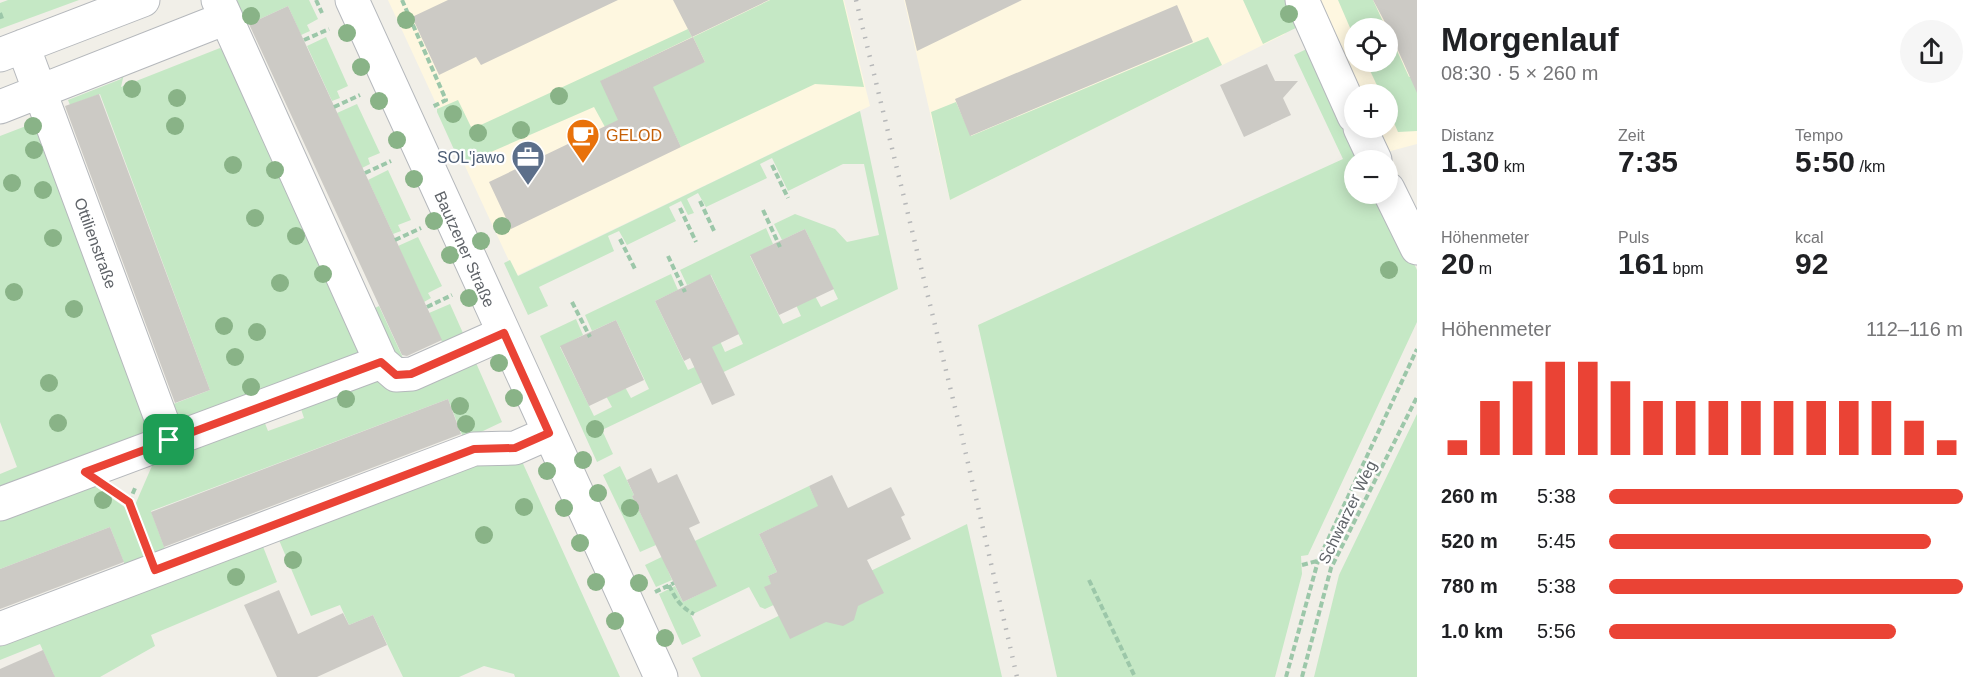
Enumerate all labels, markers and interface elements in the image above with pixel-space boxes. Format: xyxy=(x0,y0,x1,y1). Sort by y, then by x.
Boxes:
map controls xyxy=(1344,18,1398,204)
button: locate xyxy=(1344,18,1398,72)
button: share xyxy=(1900,20,1963,83)
text: Morgenlauf xyxy=(1441,21,1619,58)
text: 08:30 · 5 × 260 m xyxy=(1441,62,1598,84)
button: + xyxy=(1344,84,1398,138)
cafe icon: GELOD xyxy=(565,117,601,164)
place label: GELOD xyxy=(606,127,662,144)
text: Distanz xyxy=(1441,127,1494,144)
text: Zeit xyxy=(1618,127,1645,144)
text: Tempo xyxy=(1795,127,1843,144)
office icon: SOL'jawo xyxy=(510,139,546,186)
text: 1.30 xyxy=(1441,145,1499,178)
text: 7:35 xyxy=(1618,145,1678,178)
text: 5:50 xyxy=(1795,145,1855,178)
place label: SOL'jawo xyxy=(437,149,505,166)
button: − xyxy=(1344,150,1398,204)
text: km xyxy=(1499,158,1525,175)
text: /km xyxy=(1855,158,1885,175)
street label: Bautzener Straße xyxy=(431,188,498,310)
street label: Ottilienstraße xyxy=(71,196,120,291)
text: Höhenmeter xyxy=(1441,229,1529,246)
text: Puls xyxy=(1618,229,1649,246)
text: kcal xyxy=(1795,229,1823,246)
text: 20 xyxy=(1441,247,1474,280)
text: 161 xyxy=(1618,247,1668,280)
text: 92 xyxy=(1795,247,1828,280)
text: m xyxy=(1474,260,1492,277)
text: bpm xyxy=(1668,260,1704,277)
text: Höhenmeter xyxy=(1441,318,1551,340)
text: 112–116 m xyxy=(1866,318,1963,340)
pin xyxy=(143,414,194,465)
icon: arrive xyxy=(152,423,185,456)
street label: Schwarzer Weg xyxy=(1315,458,1380,567)
text: 260 m xyxy=(1441,485,1498,507)
text: 5:38 xyxy=(1537,485,1576,507)
text: 520 m xyxy=(1441,530,1498,552)
text: 5:45 xyxy=(1537,530,1576,552)
text: 780 m xyxy=(1441,575,1498,597)
text: 5:38 xyxy=(1537,575,1576,597)
text: 1.0 km xyxy=(1441,620,1503,642)
text: 5:56 xyxy=(1537,620,1576,642)

